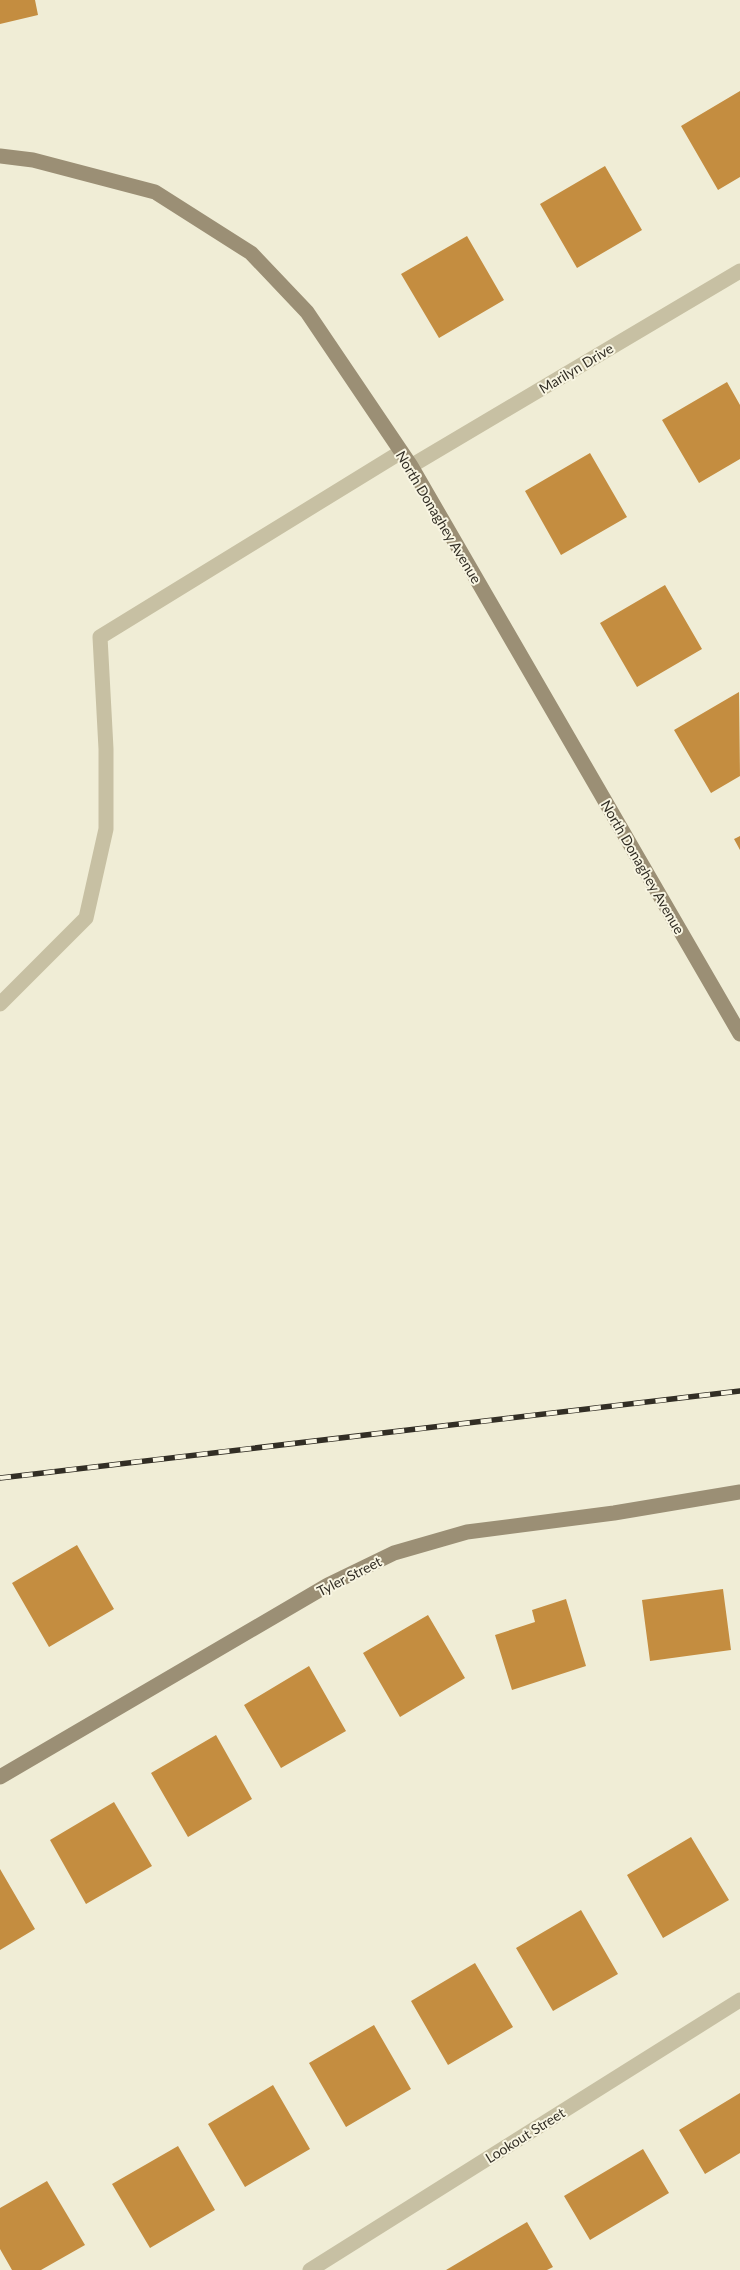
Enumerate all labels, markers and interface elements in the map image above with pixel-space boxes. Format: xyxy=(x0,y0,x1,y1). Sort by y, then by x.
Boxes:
street label: Marilyn Drive xyxy=(536,339,616,397)
street label: North Donaghey Avenue xyxy=(393,448,485,586)
street label: North Donaghey Avenue xyxy=(598,797,688,937)
street label: Tyler Street xyxy=(314,1552,384,1600)
street label: Lookout Street xyxy=(482,2104,568,2166)

